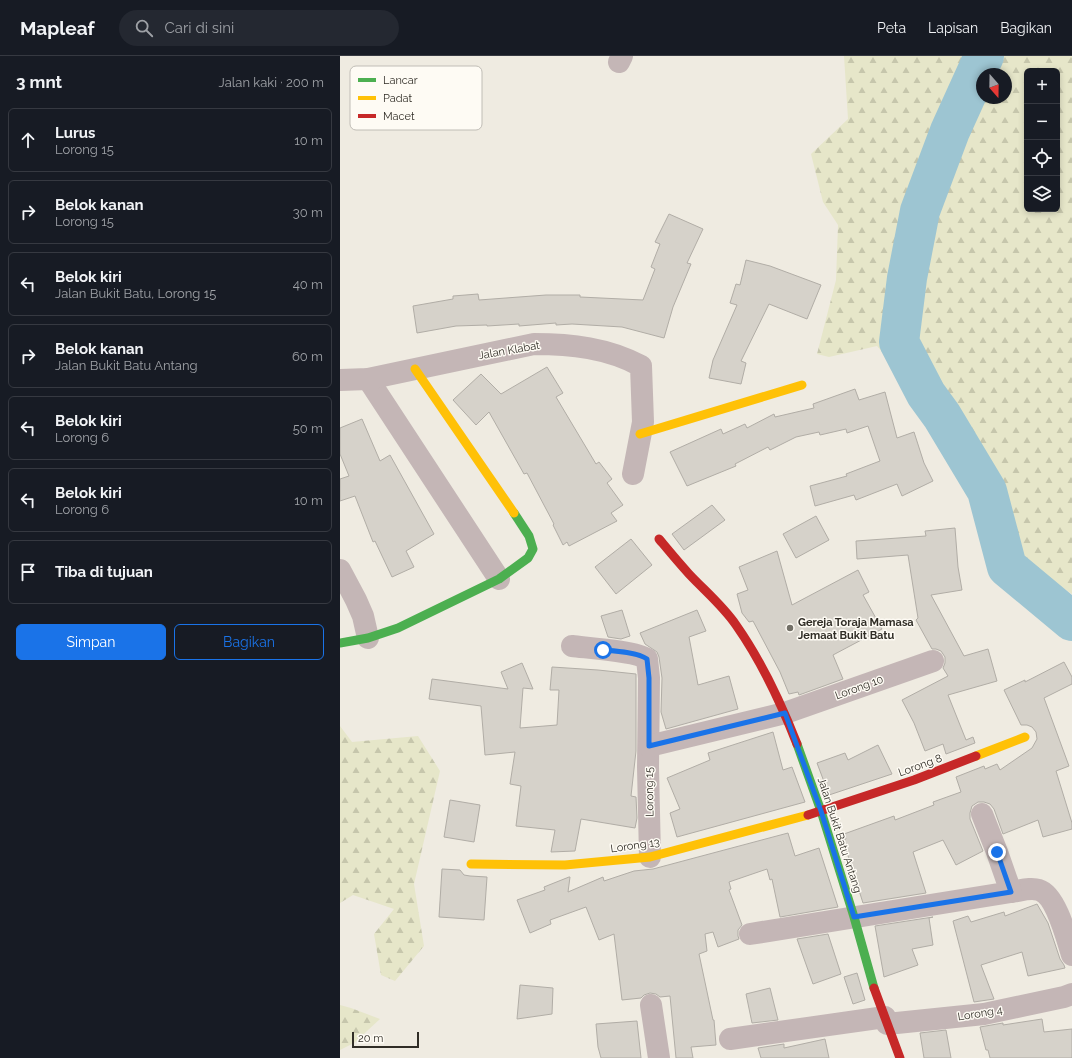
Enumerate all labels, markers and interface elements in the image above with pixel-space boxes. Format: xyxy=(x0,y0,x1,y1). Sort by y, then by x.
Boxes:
search box xyxy=(119,10,399,46)
text: Mapleaf xyxy=(20,17,95,39)
icon: search xyxy=(133,17,155,39)
text: Cari di sini xyxy=(165,19,234,37)
text: Peta xyxy=(877,20,906,36)
text: Lapisan xyxy=(928,20,978,36)
text: Bagikan xyxy=(1000,20,1052,36)
legend xyxy=(350,66,482,130)
north arrow xyxy=(976,68,1012,104)
map controls xyxy=(1024,68,1060,212)
button: + xyxy=(1024,68,1060,104)
text: 3 mnt xyxy=(16,72,62,92)
text: Lancar xyxy=(383,74,418,87)
text: Jalan kaki · 200 m xyxy=(219,75,324,90)
text: Padat xyxy=(383,92,413,105)
button: − xyxy=(1024,104,1060,140)
text: Macet xyxy=(383,110,415,123)
text: Lurus xyxy=(55,124,96,142)
icon: ahead xyxy=(17,129,39,151)
text: 10 m xyxy=(294,133,323,148)
button: locate xyxy=(1024,140,1060,176)
text: Lorong 15 xyxy=(55,142,114,157)
button: layers xyxy=(1024,176,1060,212)
text: Belok kanan xyxy=(55,196,144,214)
icon: right xyxy=(17,201,39,223)
text: 30 m xyxy=(293,205,323,220)
text: Lorong 15 xyxy=(55,214,114,229)
text: Belok kiri xyxy=(55,268,122,286)
icon: left xyxy=(17,273,39,295)
text: 40 m xyxy=(293,277,323,292)
text: Jalan Bukit Batu, Lorong 15 xyxy=(55,286,216,301)
street label: Jalan Klabat xyxy=(477,339,541,362)
text: Belok kanan xyxy=(55,340,144,358)
icon: right xyxy=(17,345,39,367)
text: 60 m xyxy=(292,349,323,364)
text: Jalan Bukit Batu Antang xyxy=(55,358,198,373)
text: Belok kiri xyxy=(55,412,122,430)
icon: left xyxy=(17,417,39,439)
text: 50 m xyxy=(293,421,323,436)
text: Lorong 6 xyxy=(55,430,109,445)
text: Belok kiri xyxy=(55,484,122,502)
icon: left xyxy=(17,489,39,511)
text: 10 m xyxy=(294,493,323,508)
text: Lorong 6 xyxy=(55,502,109,517)
icon: arrive xyxy=(17,561,39,583)
text: Tiba di tujuan xyxy=(55,563,153,581)
place label: Gereja Toraja Mamasa Jemaat Bukit Batu xyxy=(798,616,914,642)
marker: Gereja Toraja Mamasa Jemaat Bukit Batu xyxy=(785,623,795,633)
button: Simpan xyxy=(16,624,166,660)
button: Bagikan xyxy=(174,624,324,660)
route start xyxy=(594,641,612,659)
street label: Lorong 10 xyxy=(833,673,885,702)
street label: Lorong 8 xyxy=(897,752,944,779)
street label: Lorong 15 xyxy=(643,767,656,817)
street label: Jalan Bukit Batu Antang xyxy=(815,776,864,895)
street label: Lorong 13 xyxy=(610,836,661,855)
route end xyxy=(988,843,1006,861)
street label: Lorong 4 xyxy=(957,1004,1003,1023)
scale bar xyxy=(352,1030,419,1049)
text: 20 m xyxy=(358,1032,383,1045)

